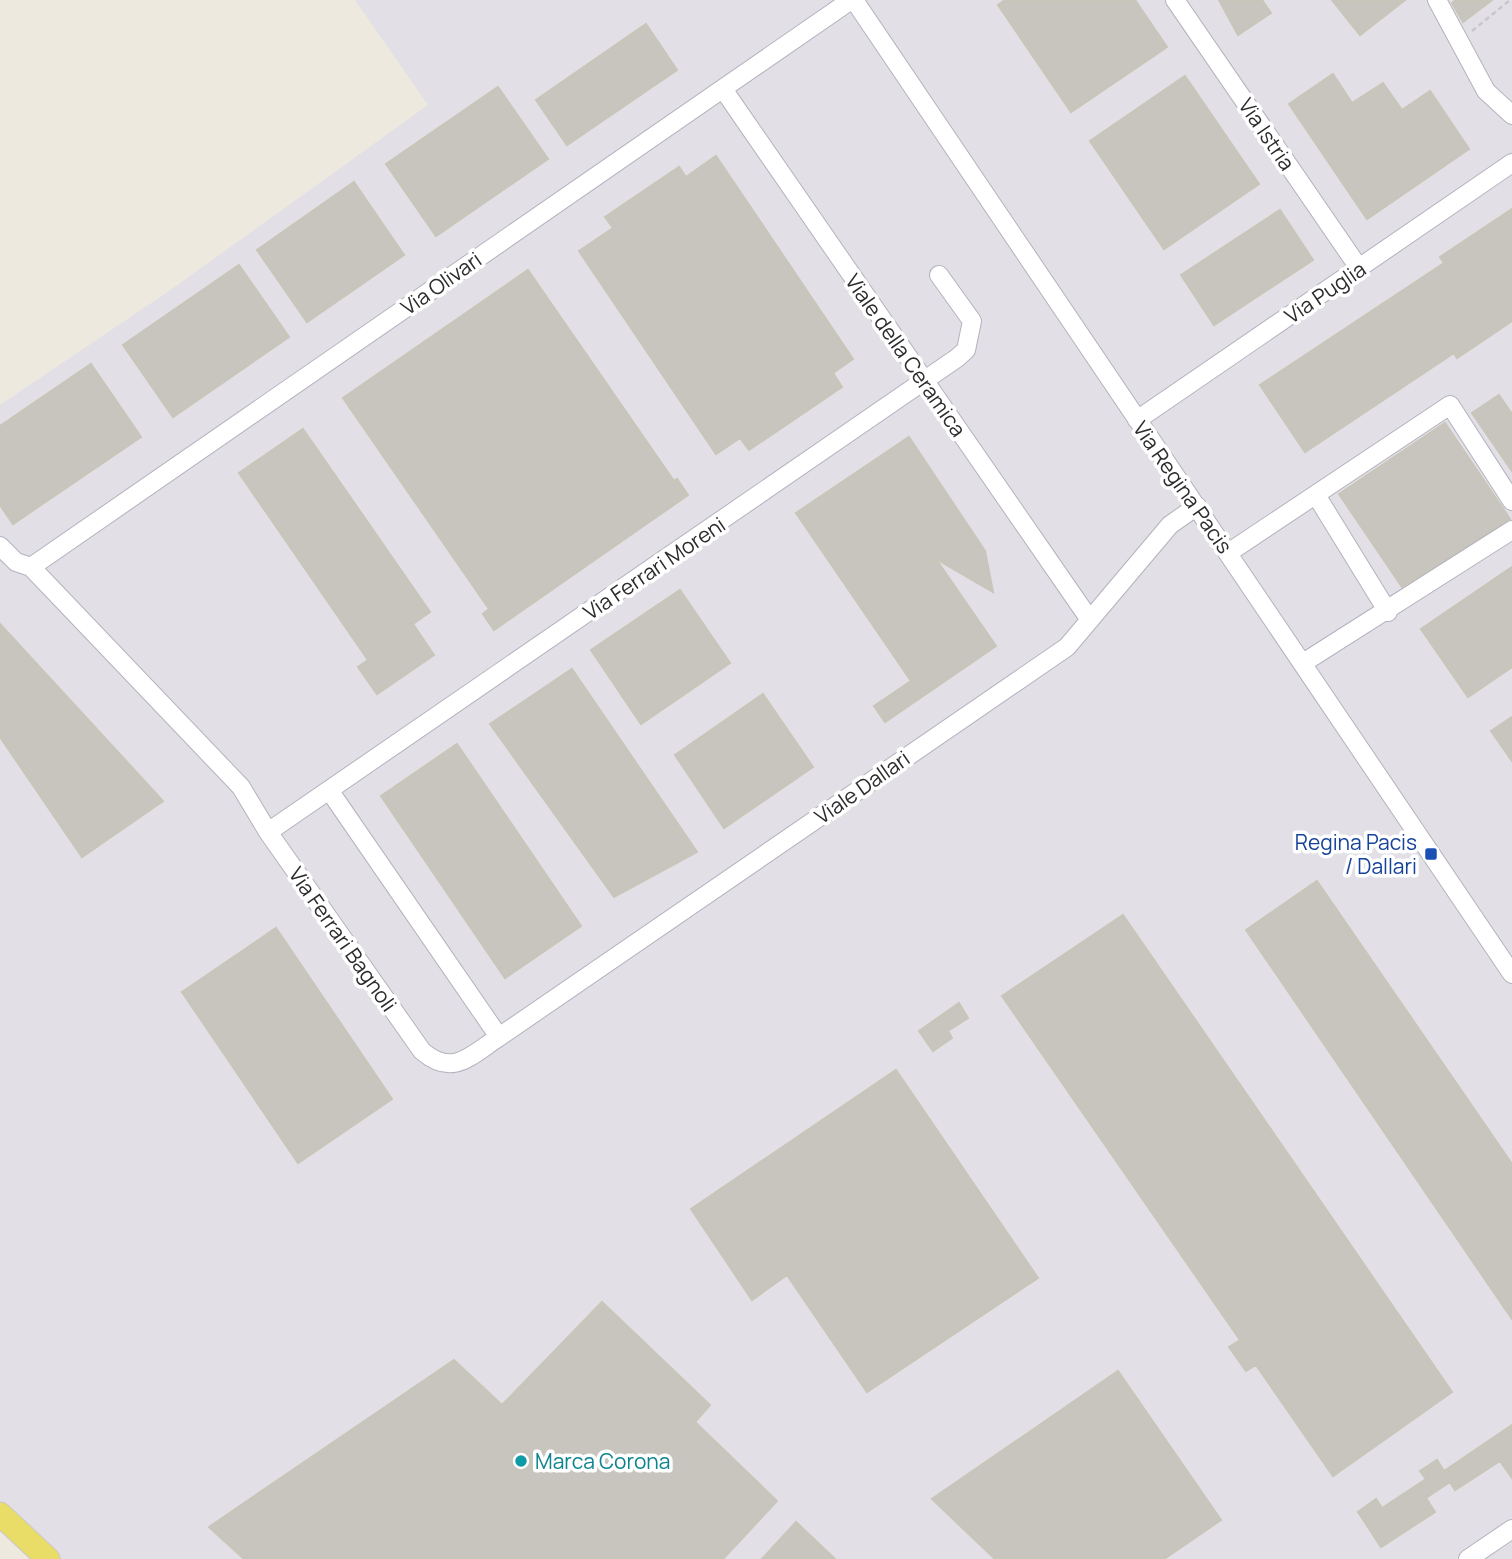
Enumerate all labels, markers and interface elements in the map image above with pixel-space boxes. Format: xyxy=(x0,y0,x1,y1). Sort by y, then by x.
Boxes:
street label: Via Istria xyxy=(1233,92,1301,176)
street label: Via Olivari xyxy=(395,245,487,321)
street label: Via Puglia xyxy=(1279,255,1371,329)
street label: Viale della Ceramica xyxy=(839,268,973,442)
street label: Via Regina Pacis xyxy=(1127,415,1239,559)
street label: Via Ferrari Moreni xyxy=(578,510,730,626)
street label: Viale Dallari xyxy=(809,744,915,830)
place label: Regina Pacis / Dallari xyxy=(1295,828,1417,880)
marker: Regina Pacis / Dallari xyxy=(1423,846,1439,862)
street label: Via Ferrari Bagnoli xyxy=(283,861,403,1017)
place label: Marca Corona xyxy=(535,1447,670,1475)
marker: Marca Corona xyxy=(513,1453,529,1469)

